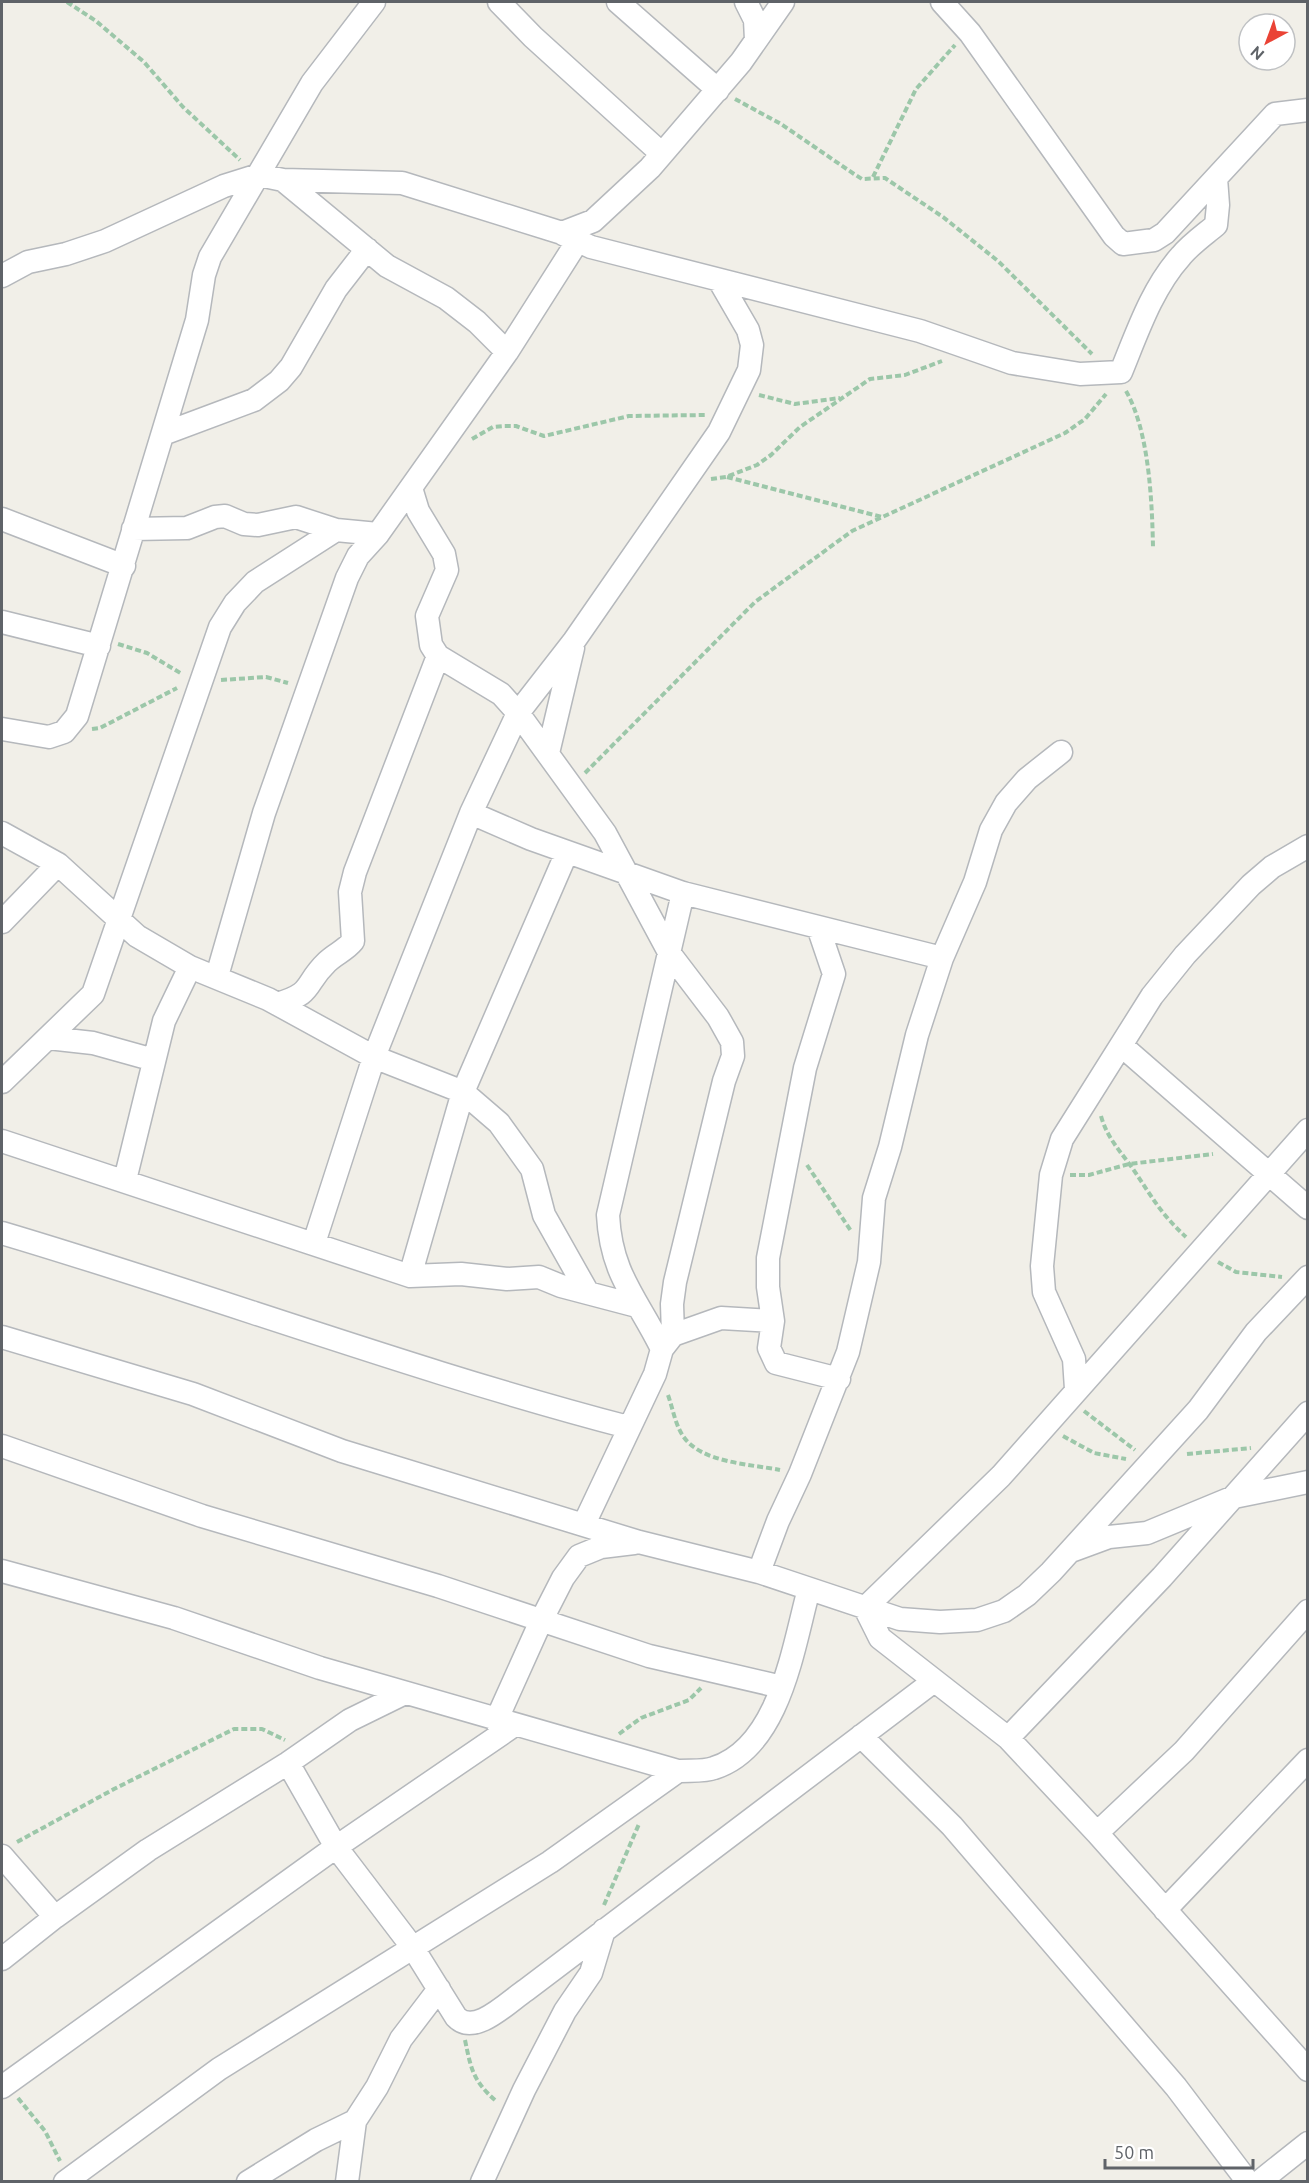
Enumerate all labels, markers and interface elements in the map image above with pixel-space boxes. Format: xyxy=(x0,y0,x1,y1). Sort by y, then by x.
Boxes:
north arrow xyxy=(1237,12,1297,72)
text: N xyxy=(1247,43,1268,64)
scale bar xyxy=(1105,2132,1254,2170)
text: 50 m xyxy=(1114,2142,1154,2162)

